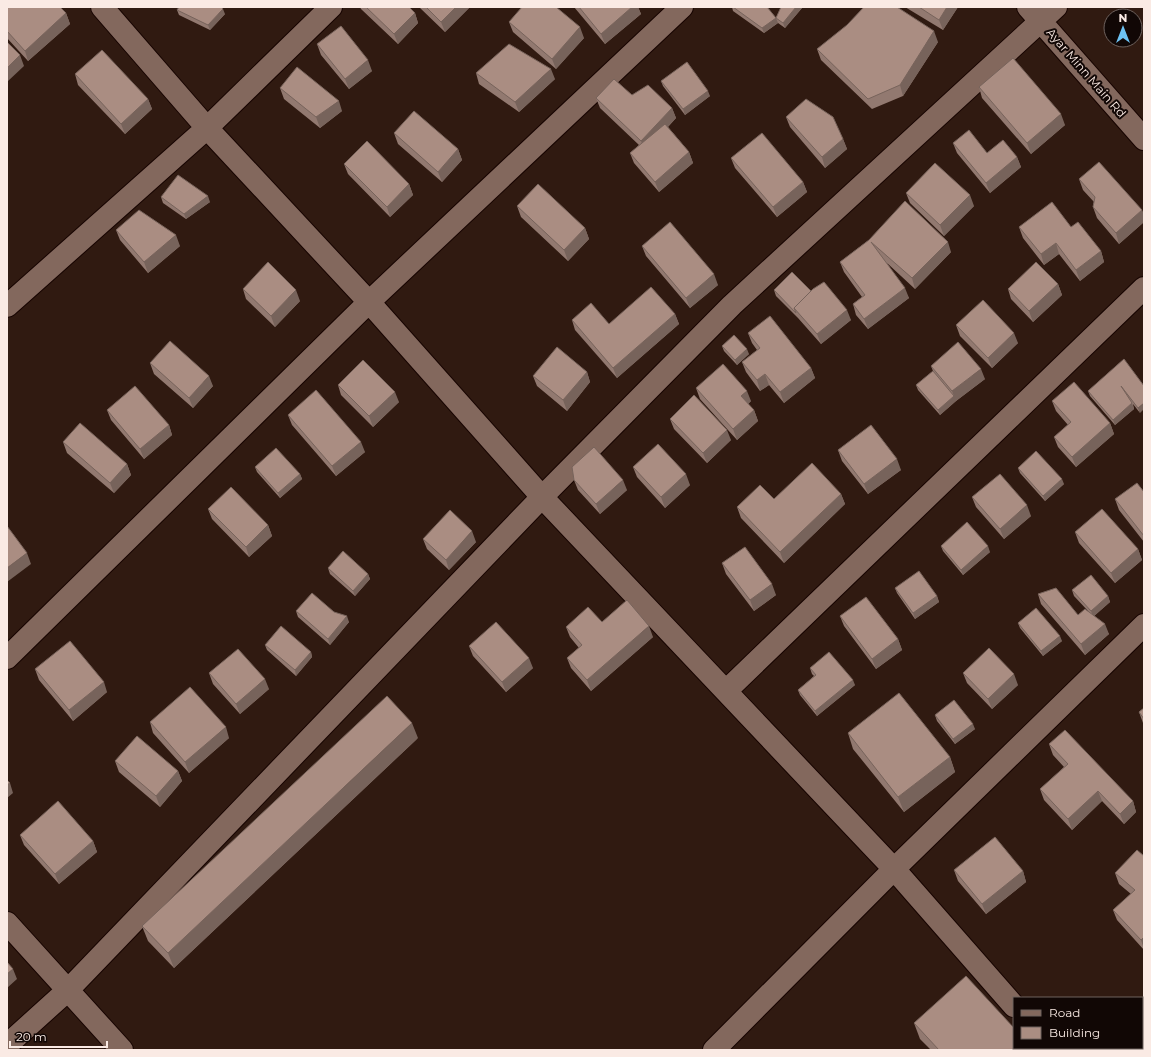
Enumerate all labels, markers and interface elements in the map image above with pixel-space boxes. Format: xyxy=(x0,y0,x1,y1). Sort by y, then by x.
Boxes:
north arrow xyxy=(1103,8,1143,48)
text: N xyxy=(1119,11,1127,25)
street label: Ayar Minn Main Rd xyxy=(1043,25,1129,120)
legend xyxy=(1013,997,1143,1049)
text: Road xyxy=(1049,1005,1080,1020)
scale bar xyxy=(10,1023,107,1049)
text: Building xyxy=(1049,1025,1100,1040)
text: 20 m xyxy=(16,1029,47,1044)

